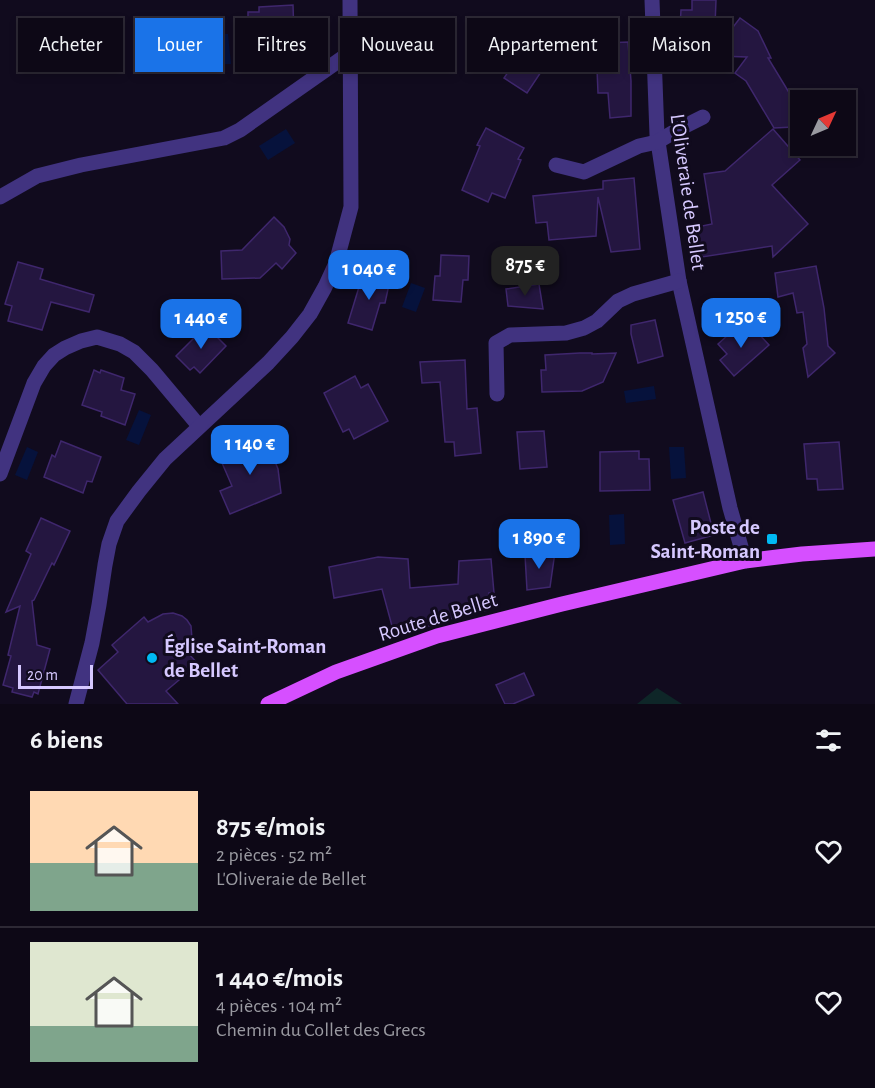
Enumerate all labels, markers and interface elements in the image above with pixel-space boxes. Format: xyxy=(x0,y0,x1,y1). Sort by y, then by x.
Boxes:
chip: Acheter xyxy=(18,18,123,72)
chip: Louer xyxy=(135,18,223,72)
chip: Filtres xyxy=(235,18,328,72)
chip: Nouveau xyxy=(340,18,455,72)
chip: Appartement xyxy=(467,18,618,72)
chip: Maison xyxy=(630,18,732,72)
north arrow xyxy=(790,90,856,156)
map controls xyxy=(790,90,856,156)
street label: L'Oliveraie de Bellet xyxy=(667,112,709,272)
pin: 875 € xyxy=(483,246,567,297)
pin: 1 040 € xyxy=(314,250,424,301)
text: 875 € xyxy=(505,255,545,275)
text: 1 040 € xyxy=(342,259,396,279)
pin: 1 250 € xyxy=(686,298,796,349)
pin: 1 440 € xyxy=(146,299,256,350)
text: 1 250 € xyxy=(715,307,767,327)
text: 1 440 € xyxy=(174,308,228,328)
pin: 1 140 € xyxy=(195,425,305,476)
text: 1 140 € xyxy=(225,434,275,454)
place label: Poste de Saint-Roman xyxy=(651,517,760,562)
pin: 1 890 € xyxy=(484,519,594,570)
text: 1 890 € xyxy=(513,528,565,548)
marker: Poste de Saint-Roman xyxy=(765,532,779,546)
street label: Route de Bellet xyxy=(376,589,500,645)
place label: Église Saint-Roman de Bellet xyxy=(164,633,326,681)
marker: Église Saint-Roman de Bellet xyxy=(145,651,159,665)
scale bar xyxy=(18,662,93,690)
text: 20 m xyxy=(27,667,58,683)
icon: filters xyxy=(812,724,845,757)
text: 6 biens xyxy=(30,727,103,753)
text: 875 €/mois xyxy=(216,814,325,840)
icon: home xyxy=(78,815,150,887)
icon: heart xyxy=(812,835,845,868)
text: 2 pièces · 52 m² xyxy=(216,845,332,865)
text: L'Oliveraie de Bellet xyxy=(216,869,366,889)
text: 1 440 €/mois xyxy=(216,965,343,991)
icon: home xyxy=(78,966,150,1038)
icon: heart xyxy=(812,986,845,1019)
text: 4 pièces · 104 m² xyxy=(216,996,342,1016)
text: Chemin du Collet des Grecs xyxy=(216,1020,426,1040)

